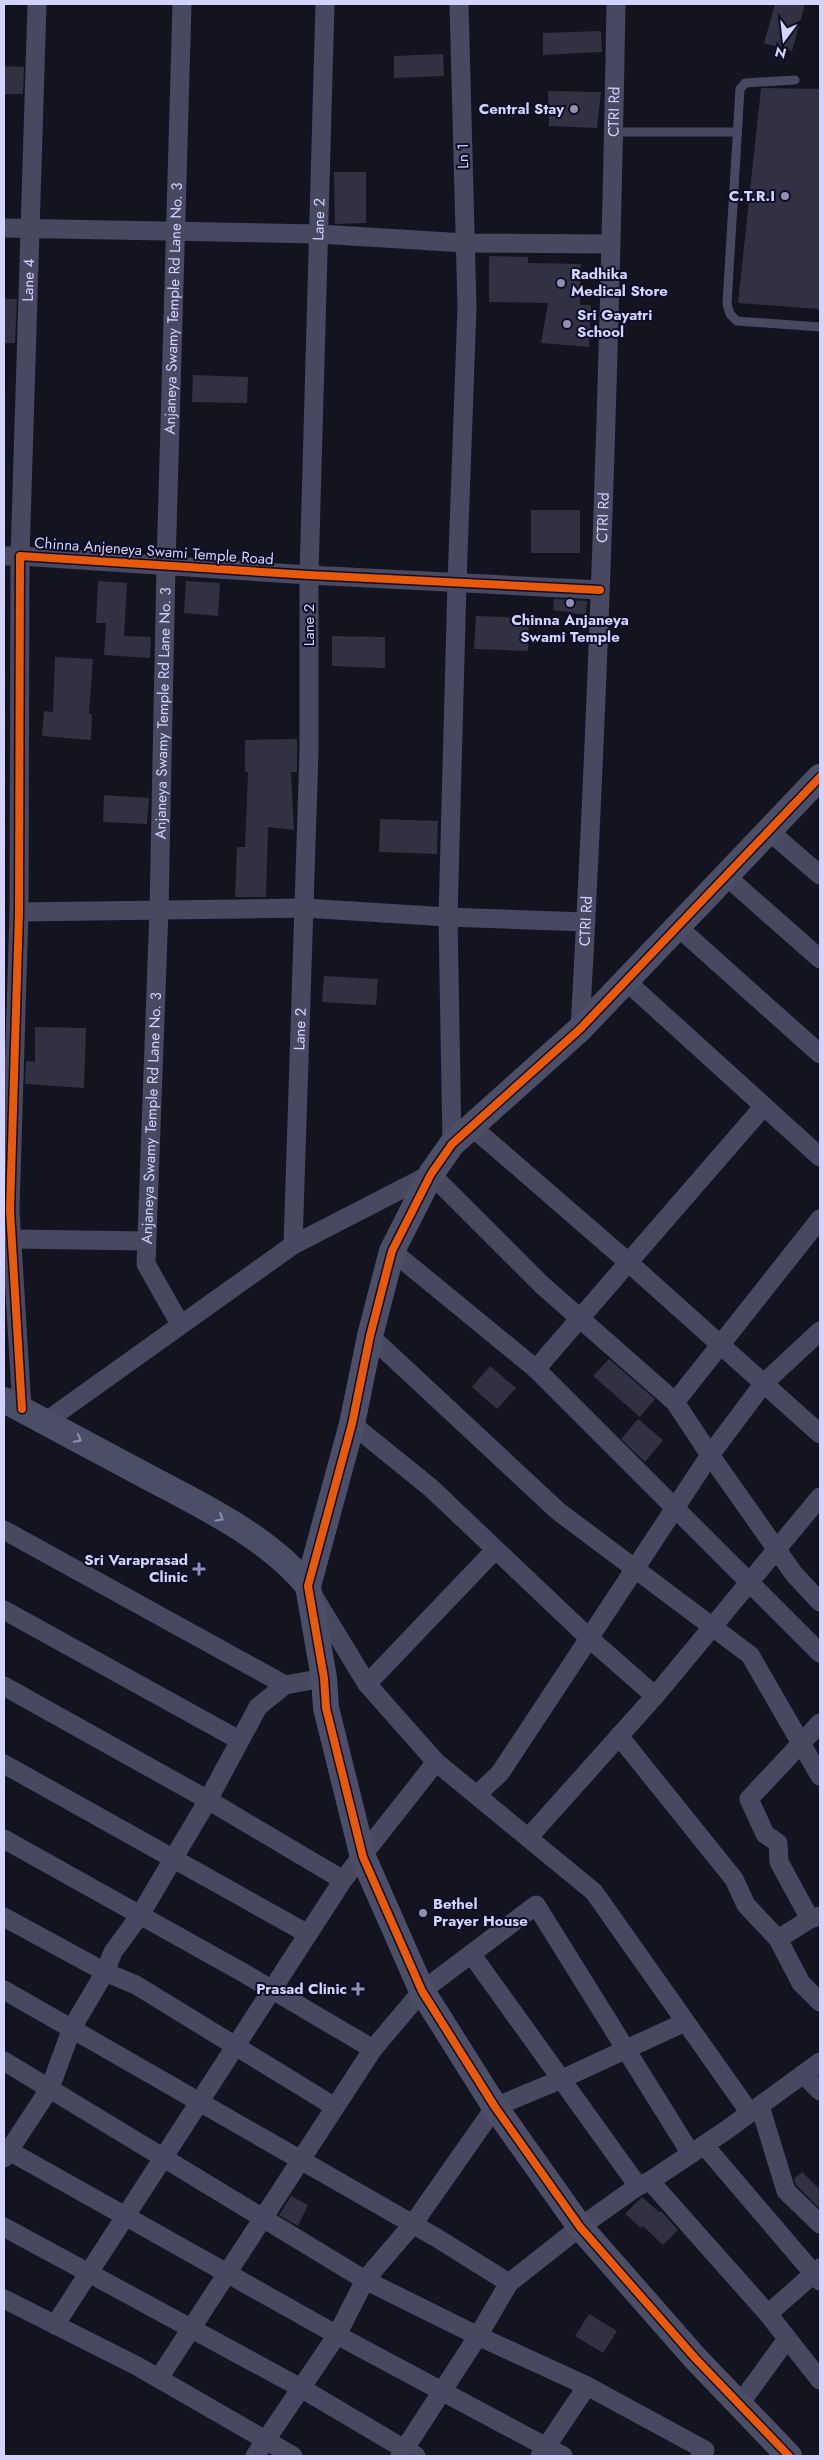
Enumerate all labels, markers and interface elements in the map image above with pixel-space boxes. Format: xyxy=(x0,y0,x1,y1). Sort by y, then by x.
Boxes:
north arrow xyxy=(759,15,809,65)
text: N xyxy=(773,41,789,64)
street label: CTRI Rd xyxy=(602,86,625,137)
place label: Central Stay xyxy=(479,98,564,120)
marker: Central Stay xyxy=(568,103,580,115)
street label: Ln 1 xyxy=(452,143,474,169)
street label: Anjaneya Swamy Temple Rd Lane No. 3 xyxy=(159,182,188,435)
place label: C.T.R.I xyxy=(729,185,775,207)
marker: C.T.R.I xyxy=(779,190,791,202)
street label: Lane 2 xyxy=(307,198,331,241)
street label: Lane 4 xyxy=(17,258,40,302)
place label: Radhika Medical Store xyxy=(571,263,668,302)
marker: Radhika Medical Store xyxy=(555,277,567,289)
place label: Sri Gayatri School xyxy=(577,304,652,343)
marker: Sri Gayatri School xyxy=(561,318,573,330)
street label: CTRI Rd xyxy=(591,492,615,543)
street label: Chinna Anjeneya Swami Temple Road xyxy=(34,532,274,570)
street label: Anjaneya Swamy Temple Rd Lane No. 3 xyxy=(149,587,177,839)
marker: Chinna Anjaneya Swami Temple xyxy=(564,597,576,609)
street label: Lane 2 xyxy=(298,604,320,646)
place label: Chinna Anjaneya Swami Temple xyxy=(511,609,629,648)
street label: CTRI Rd xyxy=(573,895,598,947)
street label: Anjaneya Swamy Temple Rd Lane No. 3 xyxy=(136,992,167,1244)
street label: Lane 2 xyxy=(288,1007,312,1051)
one-way arrow xyxy=(72,1433,81,1443)
one-way arrow xyxy=(214,1511,223,1521)
place label: Sri Varaprasad Clinic xyxy=(84,1549,188,1588)
marker: Sri Varaprasad Clinic xyxy=(192,1562,206,1576)
place label: Bethel Prayer House xyxy=(433,1893,528,1932)
marker: Bethel Prayer House xyxy=(417,1907,429,1919)
place label: Prasad Clinic xyxy=(256,1978,347,2000)
marker: Prasad Clinic xyxy=(351,1982,365,1996)

